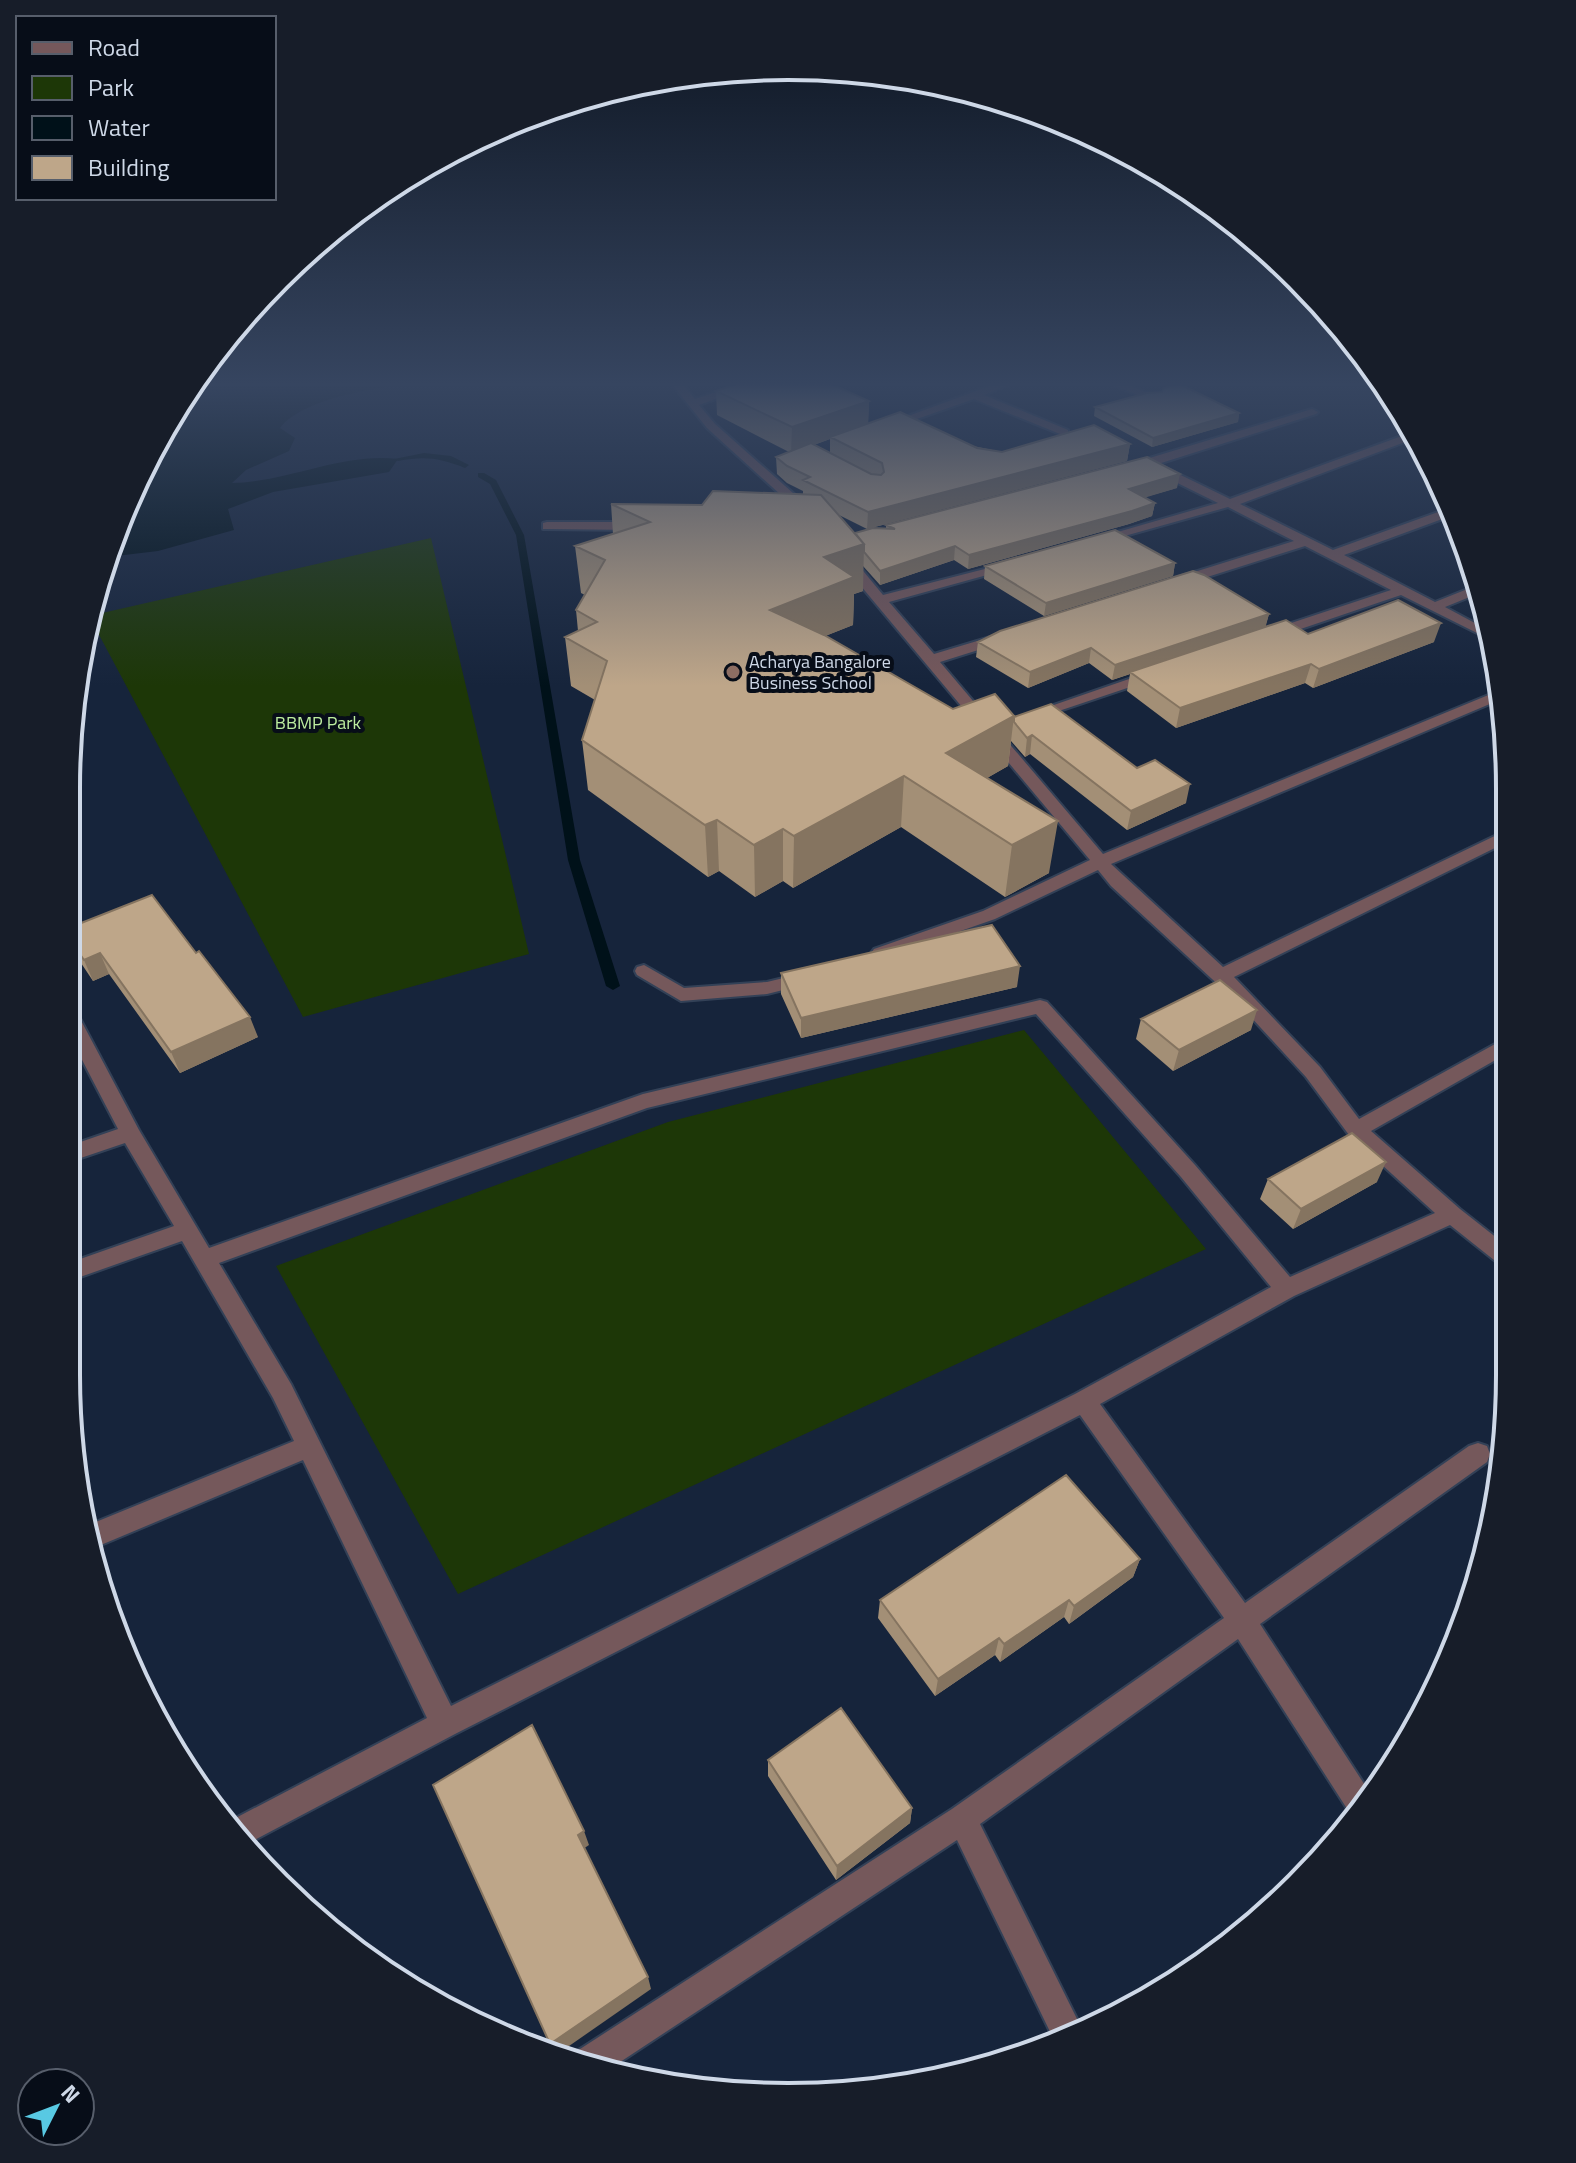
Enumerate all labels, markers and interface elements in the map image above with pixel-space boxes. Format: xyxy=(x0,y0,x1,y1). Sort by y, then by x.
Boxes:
legend xyxy=(16,16,276,200)
text: Road xyxy=(88,29,140,65)
text: Park xyxy=(88,69,134,105)
text: Water xyxy=(88,109,150,145)
text: Building xyxy=(88,149,170,185)
place label: Acharya Bangalore Business School xyxy=(749,648,891,696)
marker: Acharya Bangalore Business School xyxy=(724,663,742,681)
park label: BBMP Park xyxy=(275,709,362,736)
north arrow xyxy=(16,2067,96,2147)
text: N xyxy=(53,2077,89,2111)

